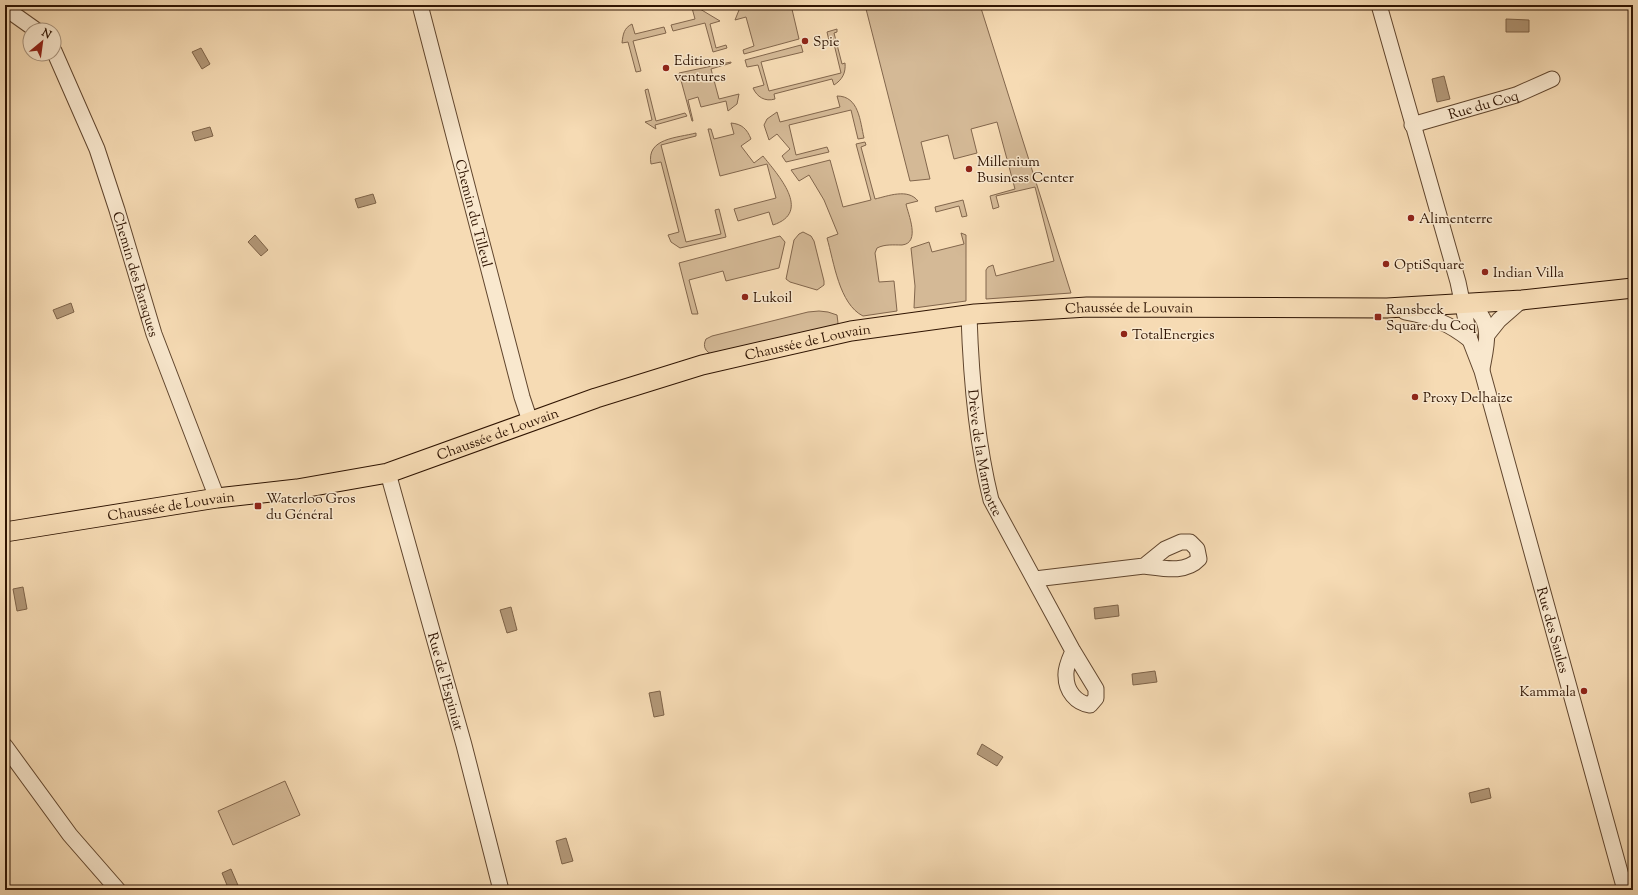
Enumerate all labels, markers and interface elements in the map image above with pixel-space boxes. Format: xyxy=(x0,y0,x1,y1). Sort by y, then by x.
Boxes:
north arrow xyxy=(22,22,62,62)
text: N xyxy=(38,25,54,43)
place label: Spie xyxy=(813,33,840,53)
marker: Spie xyxy=(800,36,810,46)
place label: Editions ventures xyxy=(674,52,726,88)
marker: Editions ventures xyxy=(661,63,671,73)
street label: Rue du Coq xyxy=(1446,87,1521,126)
place label: Millenium Business Center xyxy=(977,153,1075,189)
street label: Chemin du Tilleul xyxy=(449,157,496,270)
marker: Millenium Business Center xyxy=(964,164,974,174)
street label: Chemin des Baraques xyxy=(106,209,162,340)
place label: Alimenterre xyxy=(1419,210,1493,230)
marker: Alimenterre xyxy=(1406,213,1416,223)
place label: OptiSquare xyxy=(1394,256,1464,276)
marker: OptiSquare xyxy=(1381,259,1391,269)
place label: Indian Villa xyxy=(1493,264,1565,284)
marker: Indian Villa xyxy=(1480,267,1490,277)
place label: Lukoil xyxy=(753,289,793,309)
marker: Lukoil xyxy=(740,292,750,302)
street label: Chaussée de Louvain xyxy=(1064,299,1193,320)
place label: Ransbeck Square du Coq xyxy=(1386,301,1476,337)
marker: Ransbeck Square du Coq xyxy=(1373,312,1383,322)
street label: Chaussée de Louvain xyxy=(743,320,872,367)
place label: TotalEnergies xyxy=(1132,326,1214,346)
marker: TotalEnergies xyxy=(1119,329,1129,339)
street label: Drève de la Marmotte xyxy=(961,388,1006,521)
place label: Proxy Delhaize xyxy=(1423,389,1513,409)
marker: Proxy Delhaize xyxy=(1410,392,1420,402)
street label: Chaussée de Louvain xyxy=(434,404,562,467)
street label: Chaussée de Louvain xyxy=(106,488,236,527)
place label: Waterloo Gros du Général xyxy=(266,490,355,526)
marker: Waterloo Gros du Général xyxy=(253,501,263,511)
street label: Rue des Saules xyxy=(1530,585,1573,676)
street label: Rue de l'Espiniat xyxy=(421,630,467,733)
place label: Kammala xyxy=(1519,683,1577,703)
marker: Kammala xyxy=(1579,686,1589,696)

